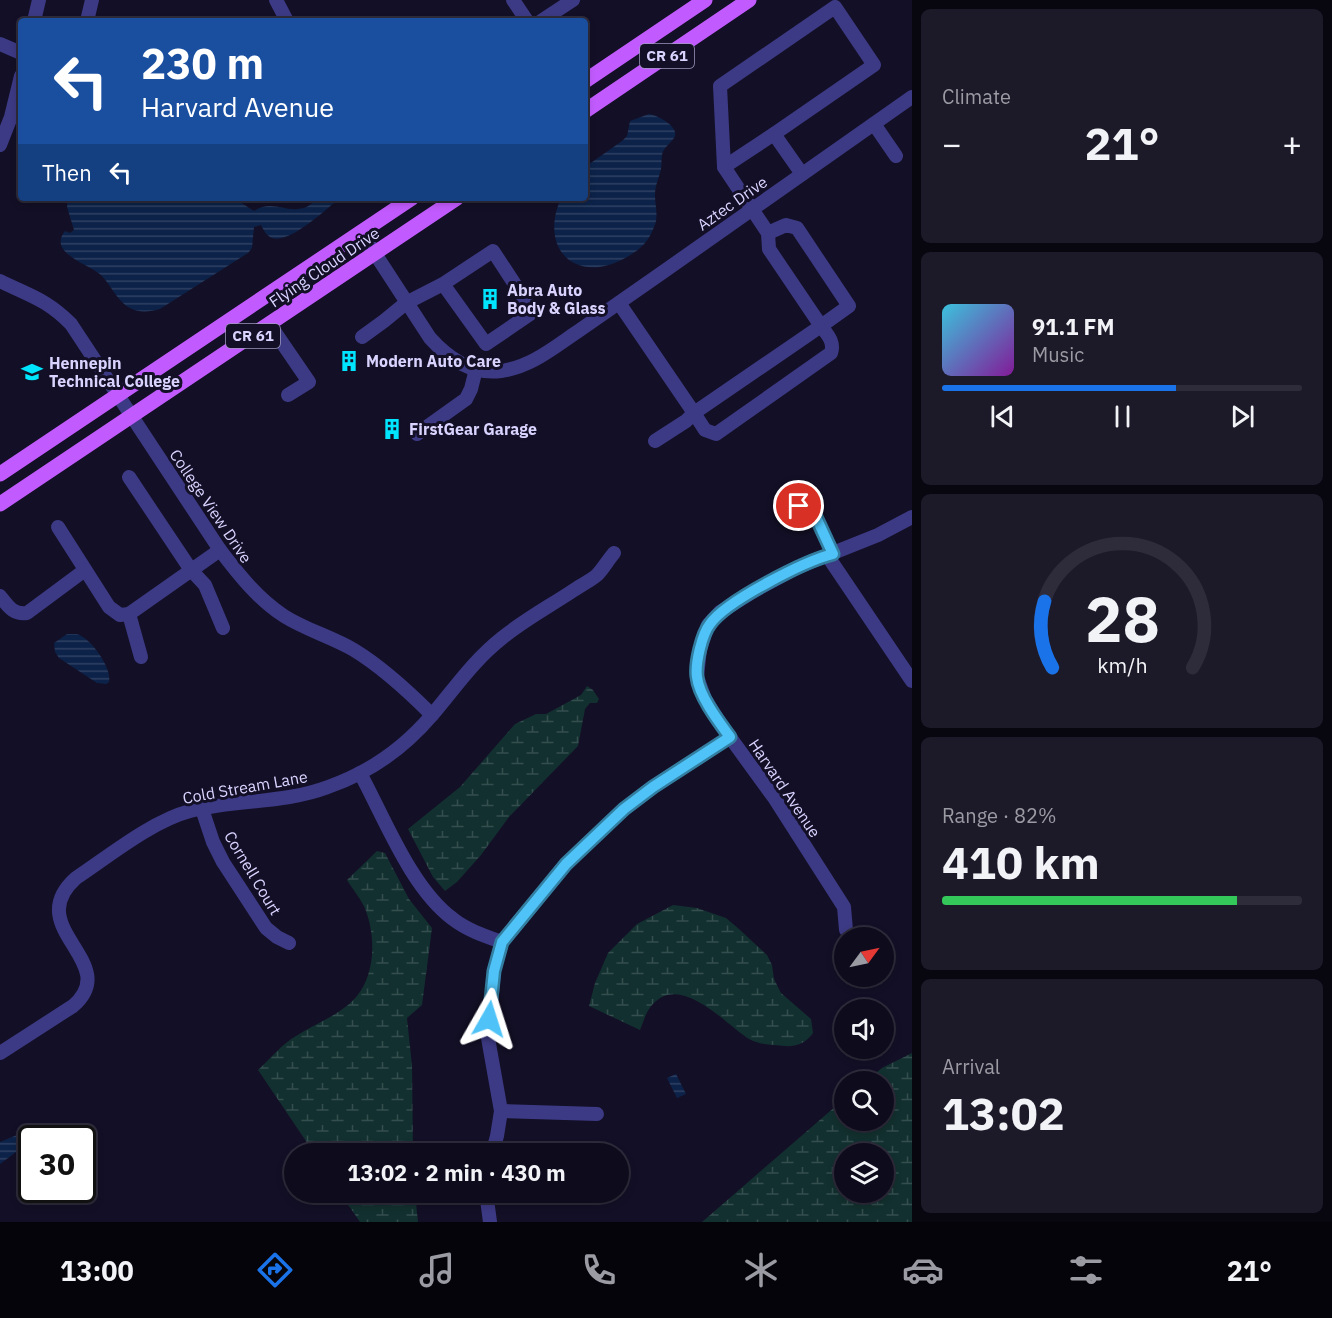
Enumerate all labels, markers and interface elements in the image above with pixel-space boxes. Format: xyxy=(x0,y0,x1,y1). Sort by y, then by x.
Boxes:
text: 230 m xyxy=(141,36,264,91)
icon: left xyxy=(42,42,120,120)
road number: CR 61 xyxy=(640,44,694,68)
text: Climate xyxy=(942,83,1011,110)
text: Harvard Avenue xyxy=(141,89,334,124)
text: 21° xyxy=(1084,114,1160,172)
text: − xyxy=(942,122,962,165)
text: + xyxy=(1282,122,1302,165)
icon: left xyxy=(104,156,137,189)
text: Then xyxy=(42,158,92,187)
street label: Aztec Drive xyxy=(693,171,771,234)
street label: Flying Cloud Drive xyxy=(265,223,383,311)
place label: Abra Auto Body & Glass xyxy=(507,280,606,318)
building icon: Abra Auto Body & Glass xyxy=(478,287,502,311)
text: 91.1 FM xyxy=(1032,312,1115,341)
road number: CR 61 xyxy=(226,324,280,348)
text: Music xyxy=(1032,341,1084,368)
building icon: Modern Auto Care xyxy=(337,349,361,373)
place label: Modern Auto Care xyxy=(366,351,501,371)
place label: Hennepin Technical College xyxy=(49,353,180,391)
school or university icon: Hennepin Technical College xyxy=(20,360,44,384)
icon: previous xyxy=(986,400,1019,433)
icon: pause xyxy=(1106,400,1139,433)
icon: next xyxy=(1226,400,1259,433)
building icon: FirstGear Garage xyxy=(380,417,404,441)
place label: FirstGear Garage xyxy=(409,419,537,439)
street label: College View Drive xyxy=(166,445,257,567)
pin xyxy=(773,480,824,531)
icon: arrive xyxy=(782,489,815,522)
text: 28 xyxy=(1085,578,1159,659)
text: km/h xyxy=(1097,651,1147,679)
street label: Harvard Avenue xyxy=(745,735,825,841)
street label: Cold Stream Lane xyxy=(181,766,309,808)
text: Range · 82% xyxy=(942,802,1057,829)
street label: Cornell Court xyxy=(220,827,286,919)
text: 410 km xyxy=(942,833,1100,891)
north arrow xyxy=(834,927,894,987)
map controls xyxy=(834,927,894,1203)
position arrow xyxy=(457,987,521,1051)
button: sound xyxy=(834,999,894,1059)
text: Arrival xyxy=(942,1053,1000,1080)
button: search xyxy=(834,1071,894,1131)
text: 13:02 xyxy=(942,1084,1065,1142)
speed limit sign: 30 xyxy=(18,1125,96,1203)
button: layers xyxy=(834,1143,894,1203)
text: 13:02 · 2 min · 430 m xyxy=(347,1158,566,1187)
icon: directions xyxy=(254,1249,296,1291)
icon: music xyxy=(416,1249,458,1291)
icon: phone xyxy=(578,1249,620,1291)
icon: climate xyxy=(740,1249,782,1291)
icon: car xyxy=(902,1249,944,1291)
icon: filters xyxy=(1065,1249,1107,1291)
text: 13:00 xyxy=(60,1253,134,1288)
text: 21° xyxy=(1227,1253,1272,1288)

